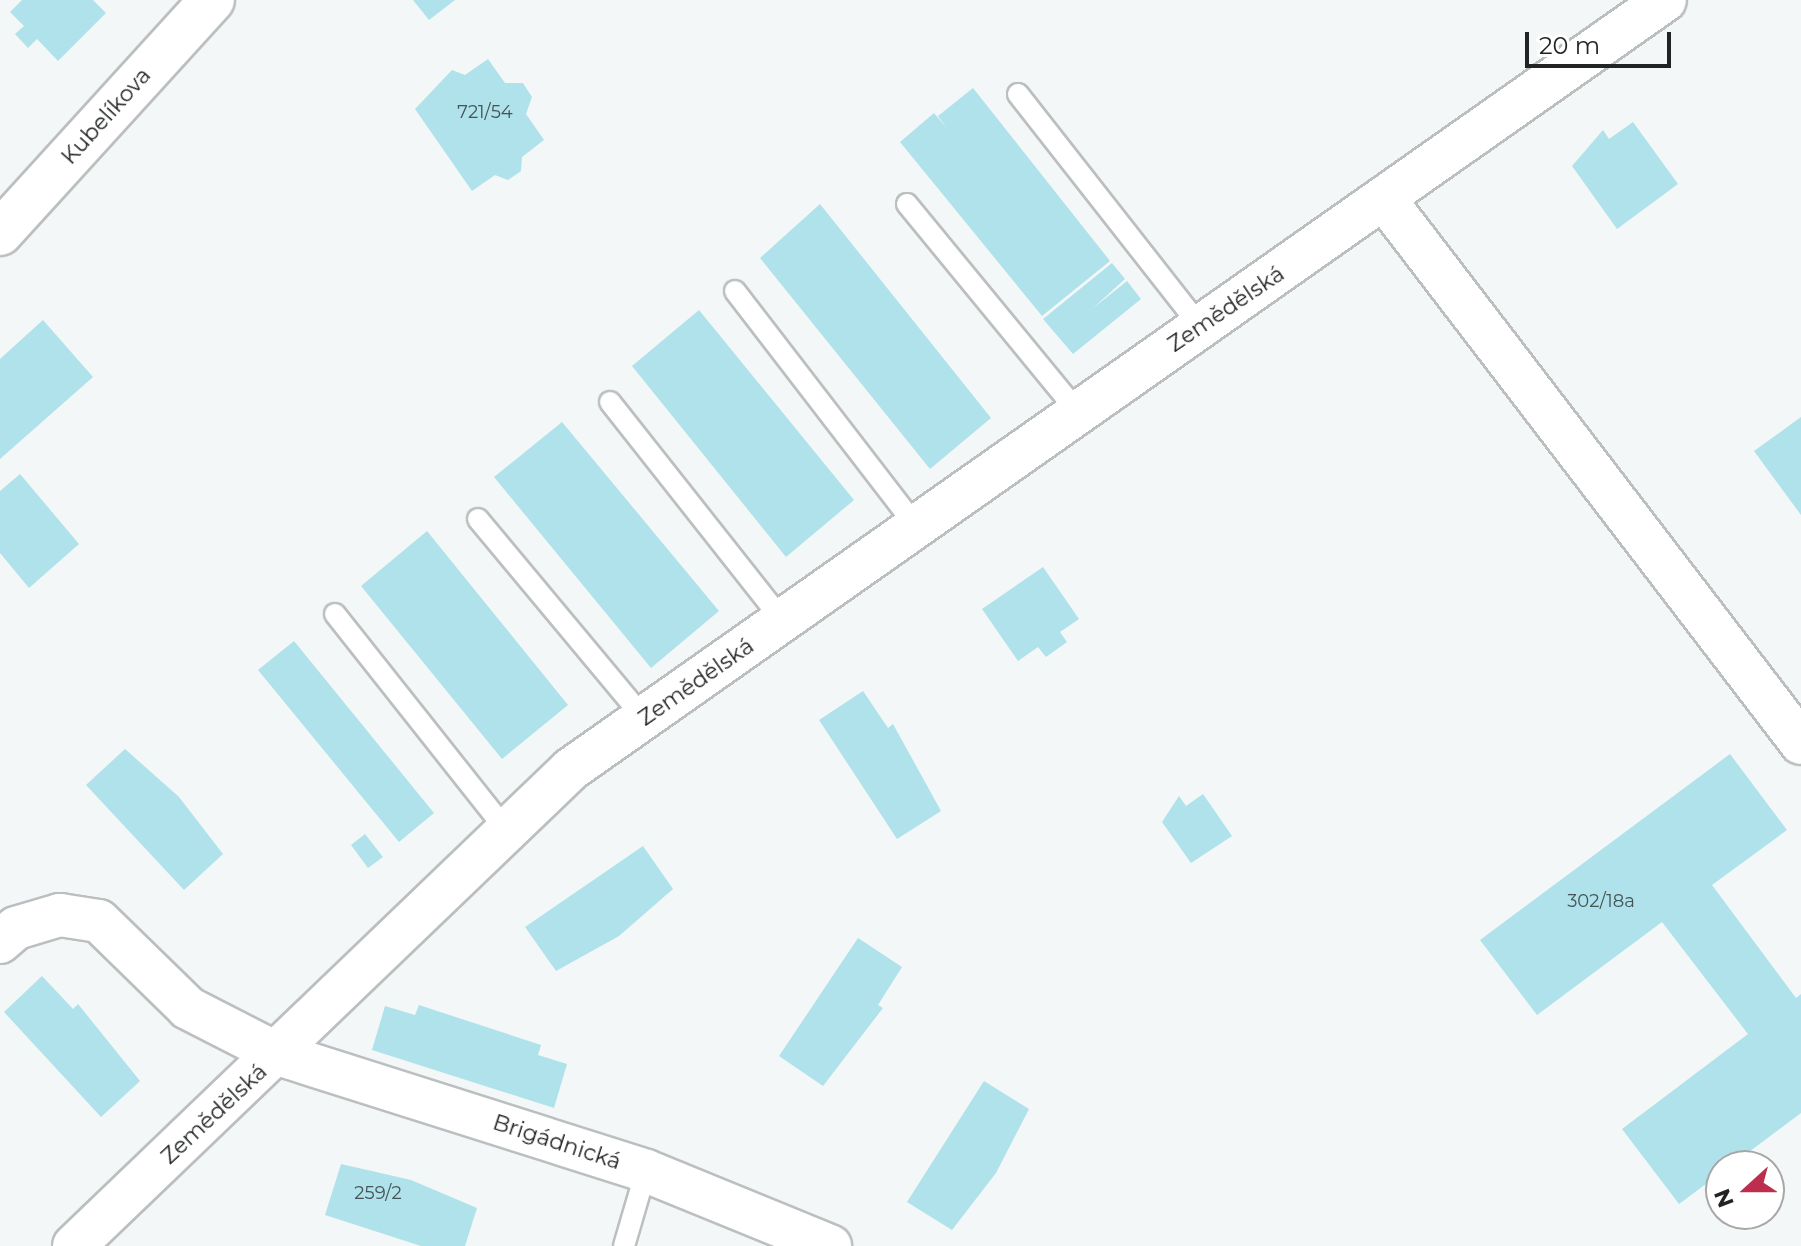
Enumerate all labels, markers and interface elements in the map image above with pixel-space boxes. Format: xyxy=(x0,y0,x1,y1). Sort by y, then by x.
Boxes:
scale bar xyxy=(1529,16,1675,66)
text: 20 m xyxy=(1539,31,1600,60)
street label: Kubelíkova xyxy=(56,62,156,170)
house number: 721/54 xyxy=(457,101,513,123)
street label: Zemědělská xyxy=(1163,260,1289,358)
street label: Zemědělská xyxy=(633,633,759,731)
house number: 302/18a xyxy=(1567,890,1635,912)
street label: Zemědělská xyxy=(156,1058,272,1170)
street label: Brigádnická xyxy=(490,1109,624,1175)
north arrow xyxy=(1705,1150,1785,1230)
house number: 259/2 xyxy=(354,1182,402,1204)
text: N xyxy=(1708,1185,1740,1211)

